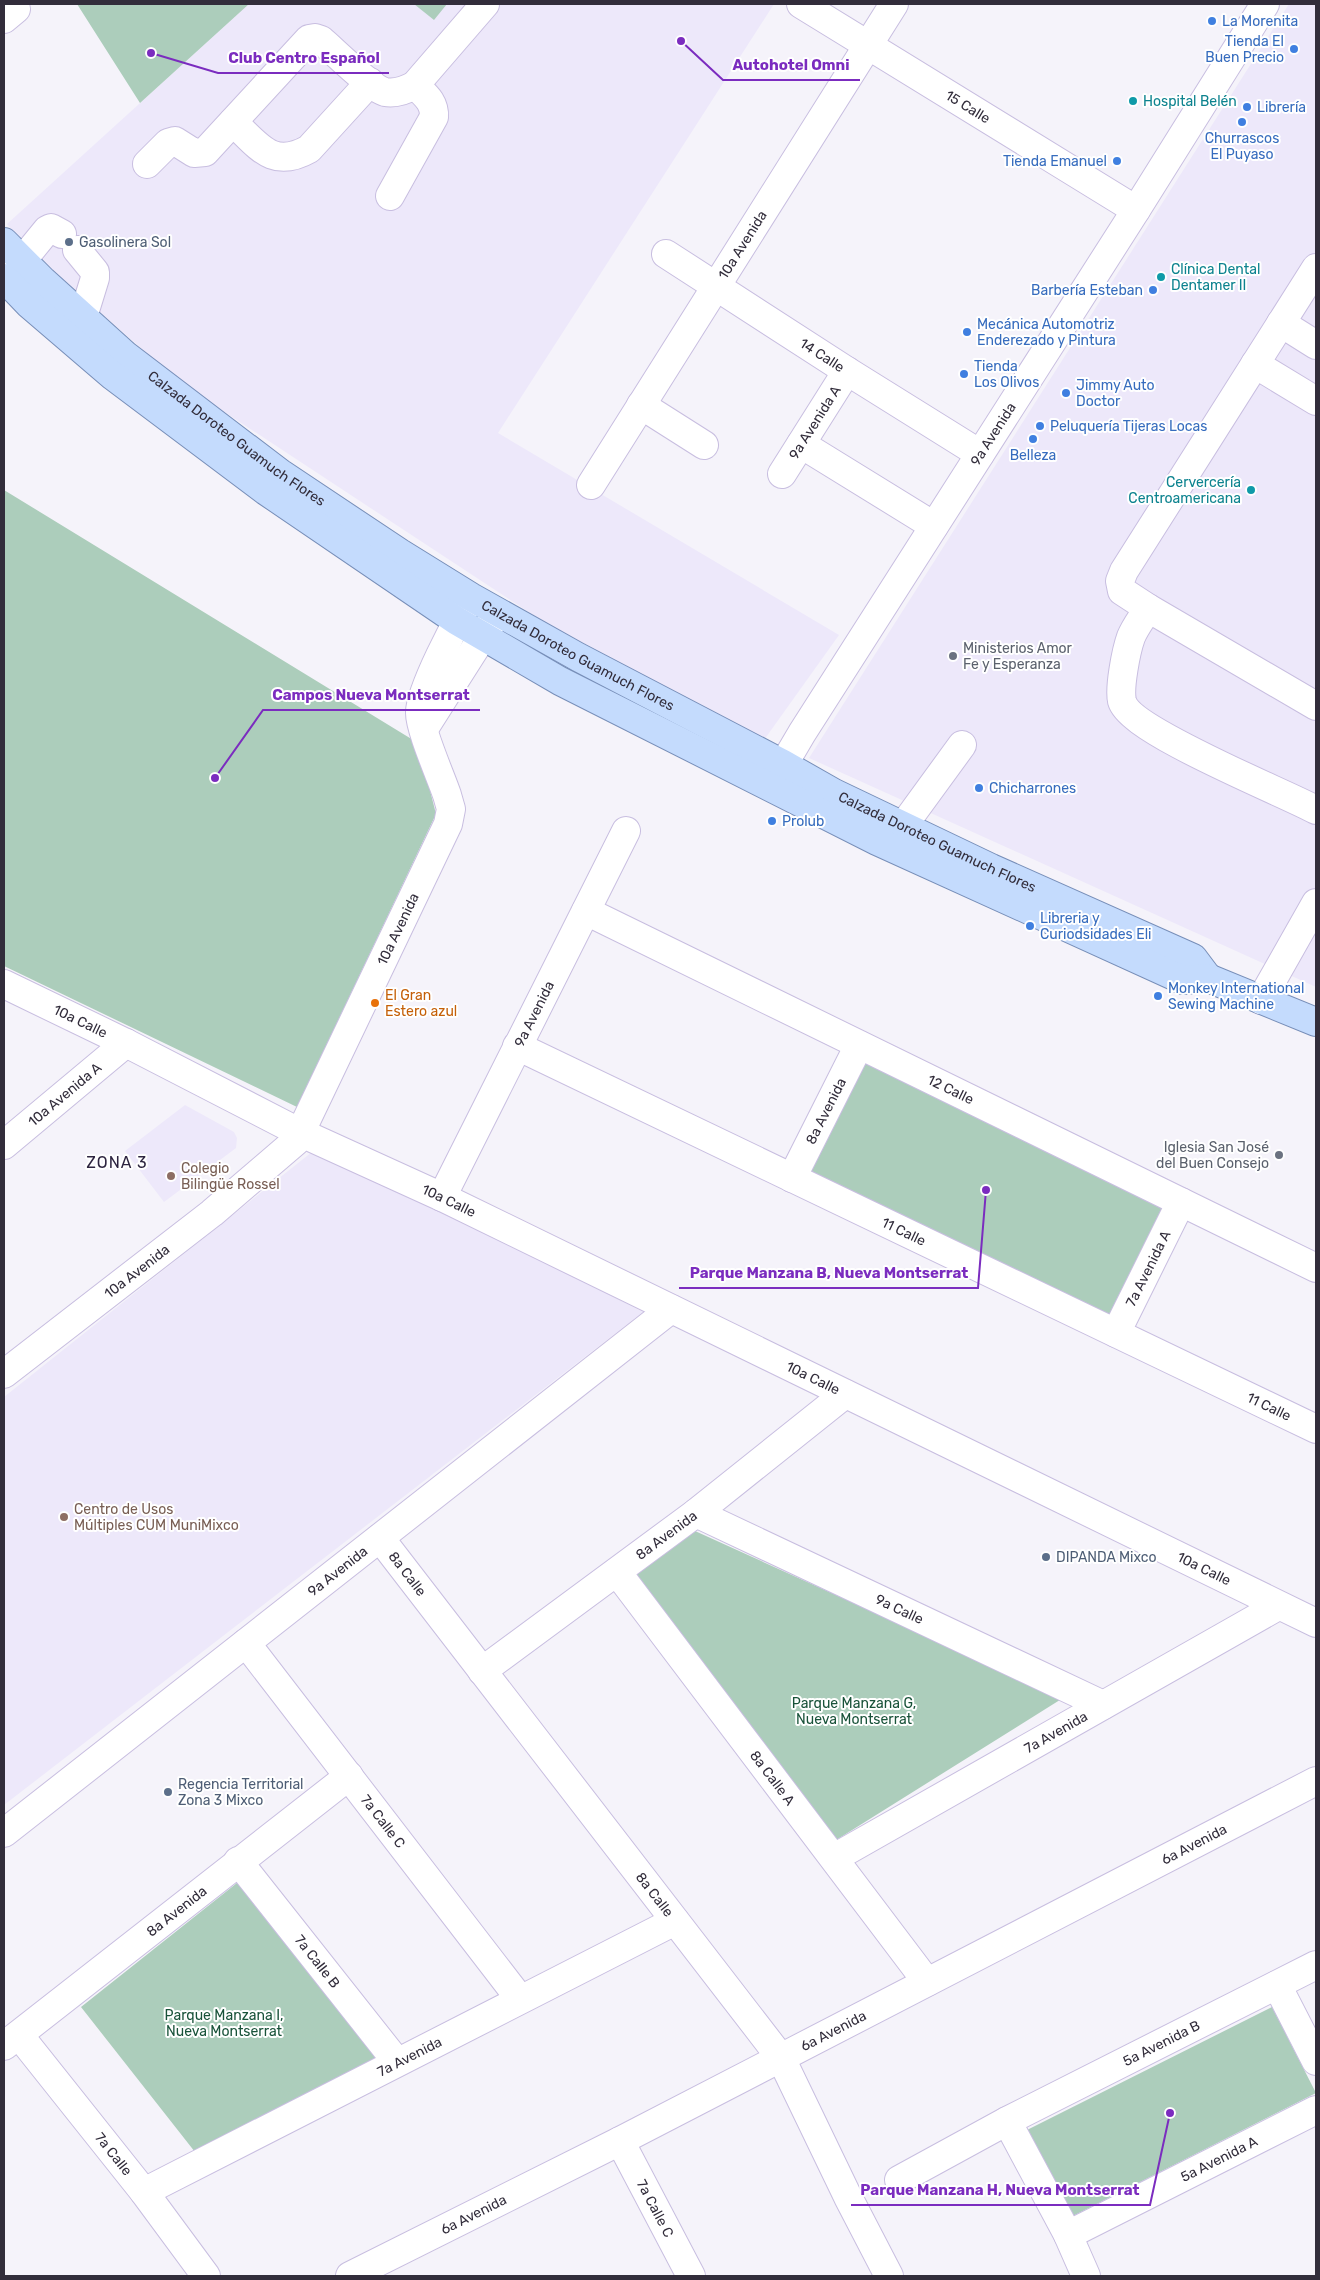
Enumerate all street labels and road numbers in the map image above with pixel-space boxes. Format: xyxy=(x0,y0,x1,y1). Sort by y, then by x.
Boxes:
street label: 15 Calle xyxy=(942,86,994,127)
street label: 10a Avenida xyxy=(714,207,770,282)
street label: 14 Calle xyxy=(797,334,848,376)
street label: Calzada Doroteo Guamuch Flores xyxy=(145,367,329,509)
street label: 9a Avenida A xyxy=(785,382,844,462)
street label: 9a Avenida xyxy=(967,399,1019,469)
street label: Calzada Doroteo Guamuch Flores xyxy=(479,596,677,714)
street label: Calzada Doroteo Guamuch Flores xyxy=(836,788,1039,896)
street label: 10a Avenida xyxy=(373,890,422,968)
street label: 9a Avenida xyxy=(510,978,558,1050)
street label: 10a Calle xyxy=(51,1001,110,1041)
street label: 10a Avenida A xyxy=(24,1058,105,1130)
street label: 12 Calle xyxy=(925,1071,977,1108)
street label: 8a Avenida xyxy=(802,1075,850,1147)
street label: 10a Calle xyxy=(419,1181,479,1221)
street label: 11 Calle xyxy=(879,1214,929,1249)
street label: 7a Avenida A xyxy=(1122,1227,1174,1309)
street label: 10a Avenida xyxy=(101,1241,173,1302)
street label: 10a Calle xyxy=(783,1358,843,1398)
street label: 11 Calle xyxy=(1244,1389,1294,1424)
street label: 8a Avenida xyxy=(632,1507,700,1563)
street label: 9a Avenida xyxy=(304,1542,371,1600)
street label: 8a Calle xyxy=(385,1548,430,1599)
street label: 10a Calle xyxy=(1174,1548,1234,1589)
street label: 9a Calle xyxy=(873,1590,926,1628)
street label: 7a Avenida xyxy=(1021,1707,1091,1757)
street label: 8a Calle A xyxy=(746,1747,799,1809)
street label: 7a Calle C xyxy=(357,1791,409,1851)
street label: 6a Avenida xyxy=(1158,1820,1230,1868)
street label: 8a Calle xyxy=(632,1869,677,1920)
street label: 8a Avenida xyxy=(143,1882,210,1940)
street label: 7a Calle B xyxy=(291,1931,344,1991)
street label: 6a Avenida xyxy=(798,2007,869,2055)
street label: 5a Avenida B xyxy=(1120,2017,1203,2070)
street label: 7a Avenida xyxy=(374,2033,445,2080)
street label: 7a Calle xyxy=(91,2129,136,2179)
street label: 5a Avenida A xyxy=(1178,2132,1261,2185)
street label: 7a Calle C xyxy=(633,2176,678,2240)
street label: 6a Avenida xyxy=(438,2191,509,2238)

